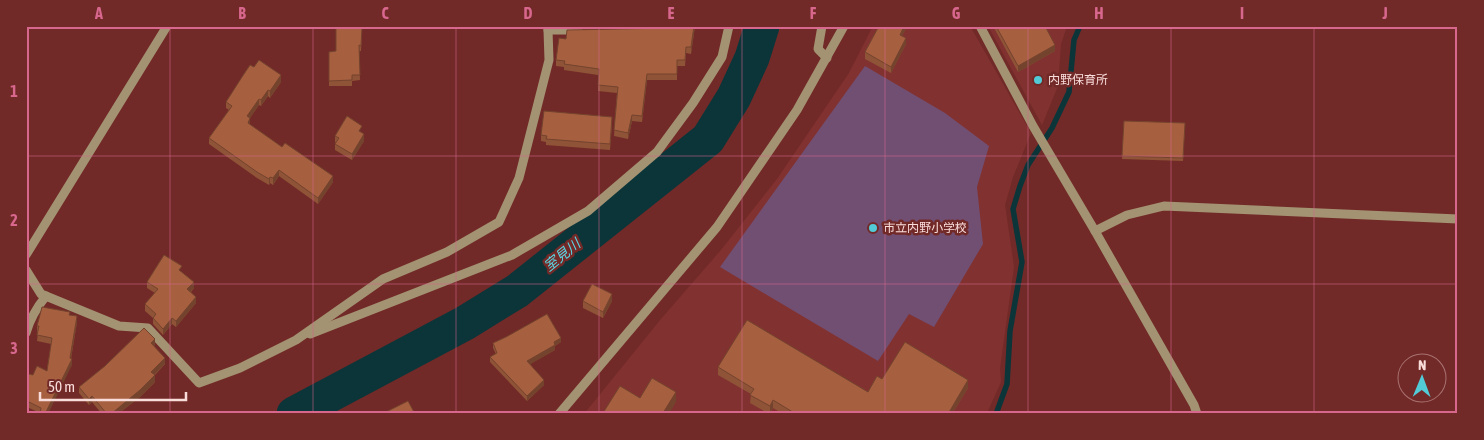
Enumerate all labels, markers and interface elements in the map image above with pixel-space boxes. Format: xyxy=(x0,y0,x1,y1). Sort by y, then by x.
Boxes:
text: A xyxy=(94,4,103,22)
text: B xyxy=(238,4,246,22)
text: C xyxy=(381,4,389,22)
text: D xyxy=(524,4,533,22)
text: E xyxy=(668,4,675,22)
text: F xyxy=(810,4,817,22)
text: G xyxy=(952,4,961,22)
text: H xyxy=(1094,4,1104,22)
text: I xyxy=(1240,4,1244,22)
text: J xyxy=(1381,4,1388,22)
place label: 内野保育所 xyxy=(1048,73,1108,87)
marker: 内野保育所 xyxy=(1032,74,1044,86)
text: 1 xyxy=(10,82,18,100)
text: 2 xyxy=(10,211,18,229)
place label: 市立内野小学校 xyxy=(883,221,967,235)
marker: 市立内野小学校 xyxy=(867,222,879,234)
water label: 室見川 xyxy=(541,234,585,274)
text: 3 xyxy=(10,339,18,357)
north arrow xyxy=(1396,352,1446,402)
text: N xyxy=(1418,357,1426,373)
scale bar xyxy=(40,370,186,402)
text: 50 m xyxy=(48,378,75,395)

